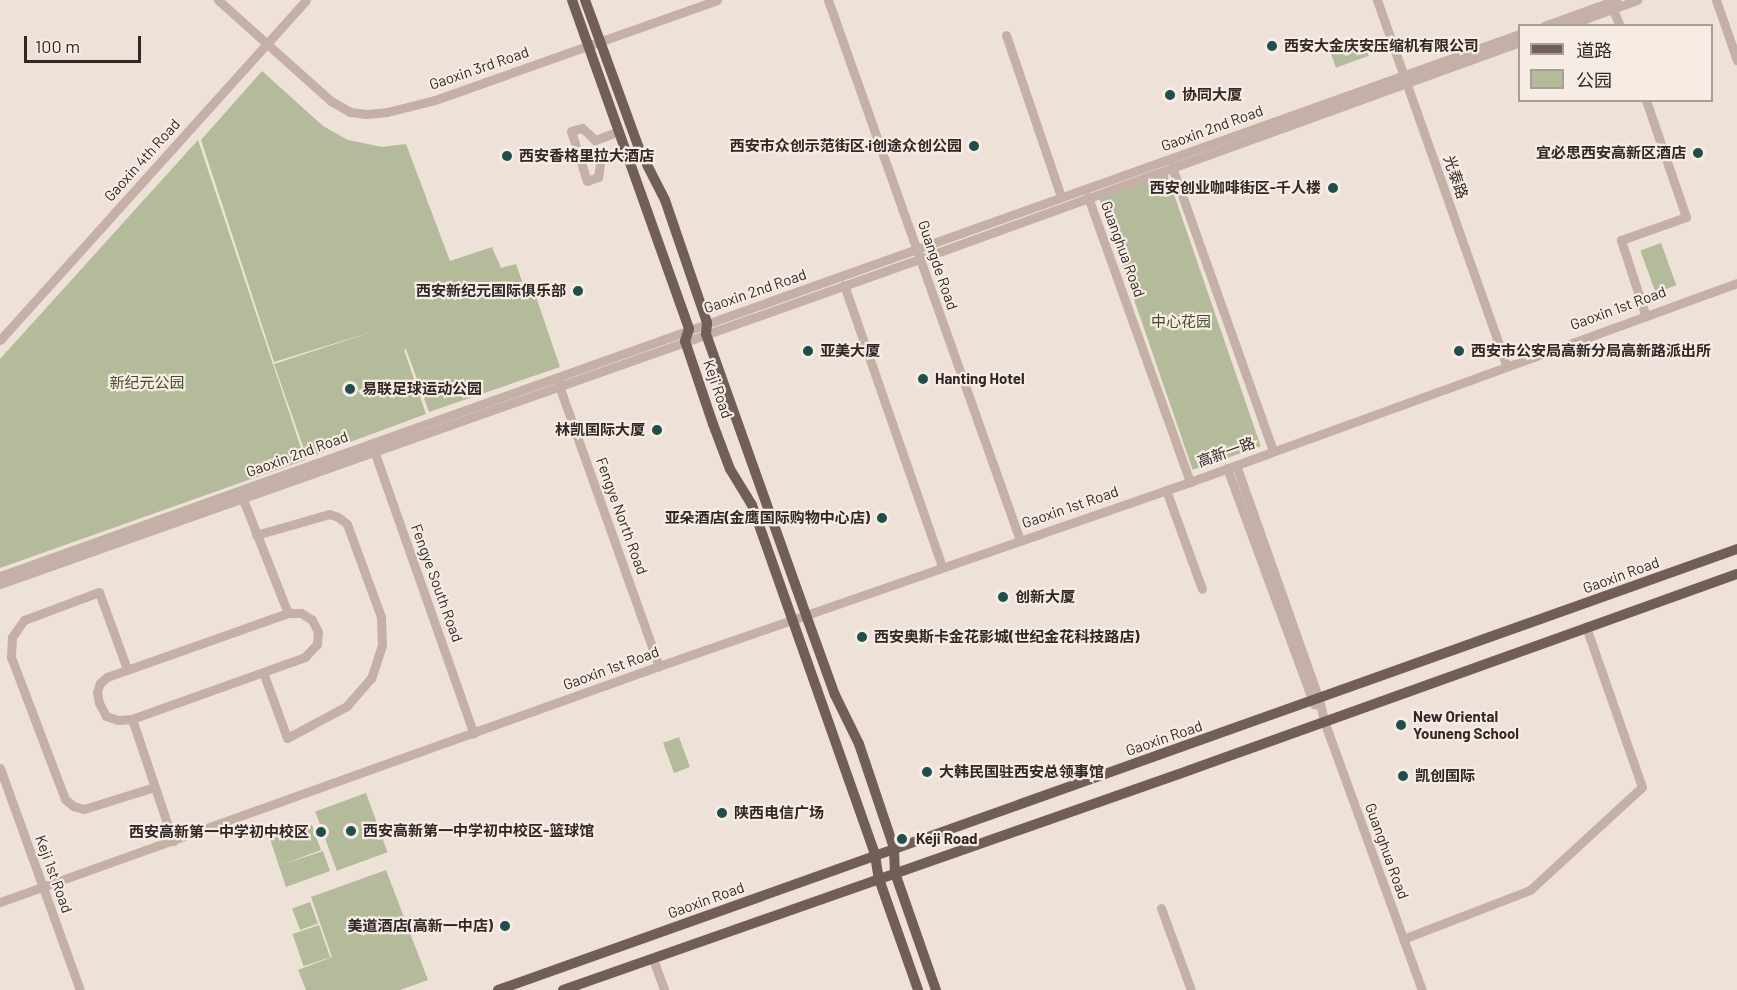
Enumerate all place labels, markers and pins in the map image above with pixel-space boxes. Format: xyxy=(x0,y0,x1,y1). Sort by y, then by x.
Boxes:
place label: 西安大金庆安压缩机有限公司 xyxy=(1284,37,1479,55)
marker: 西安大金庆安压缩机有限公司 xyxy=(1265,39,1279,53)
place label: 协同大厦 xyxy=(1182,86,1242,104)
marker: 协同大厦 xyxy=(1163,88,1177,102)
place label: 西安市众创示范街区·i创途众创公园 xyxy=(730,137,962,155)
marker: 西安市众创示范街区·i创途众创公园 xyxy=(967,139,981,153)
place label: 宜必思西安高新区酒店 xyxy=(1536,144,1686,162)
marker: 宜必思西安高新区酒店 xyxy=(1691,146,1705,160)
place label: 西安香格里拉大酒店 xyxy=(519,147,654,165)
marker: 西安香格里拉大酒店 xyxy=(500,149,514,163)
place label: 西安创业咖啡街区-千人楼 xyxy=(1150,179,1321,197)
marker: 西安创业咖啡街区-千人楼 xyxy=(1326,181,1340,195)
place label: 西安新纪元国际俱乐部 xyxy=(416,282,566,300)
marker: 西安新纪元国际俱乐部 xyxy=(571,284,585,298)
place label: 亚美大厦 xyxy=(820,342,880,360)
place label: 西安市公安局高新分局高新路派出所 xyxy=(1471,342,1711,360)
marker: 亚美大厦 xyxy=(801,344,815,358)
marker: 西安市公安局高新分局高新路派出所 xyxy=(1452,344,1466,358)
place label: Hanting Hotel xyxy=(935,370,1025,388)
marker: Hanting Hotel xyxy=(916,372,930,386)
place label: 易联足球运动公园 xyxy=(362,380,482,398)
marker: 易联足球运动公园 xyxy=(343,382,357,396)
place label: 林凯国际大厦 xyxy=(555,421,645,439)
marker: 林凯国际大厦 xyxy=(650,423,664,437)
place label: 亚朵酒店(金鹰国际购物中心店) xyxy=(665,509,870,527)
marker: 亚朵酒店(金鹰国际购物中心店) xyxy=(875,511,889,525)
place label: 创新大厦 xyxy=(1015,588,1075,606)
marker: 创新大厦 xyxy=(996,590,1010,604)
place label: 西安奥斯卡金花影城(世纪金花科技路店) xyxy=(874,628,1139,646)
marker: 西安奥斯卡金花影城(世纪金花科技路店) xyxy=(855,630,869,644)
place label: New Oriental Youneng School xyxy=(1413,707,1519,742)
marker: New Oriental Youneng School xyxy=(1394,718,1408,732)
place label: 大韩民国驻西安总领事馆 xyxy=(939,763,1104,781)
marker: 大韩民国驻西安总领事馆 xyxy=(920,765,934,779)
place label: 凯创国际 xyxy=(1415,767,1475,785)
marker: 凯创国际 xyxy=(1396,769,1410,783)
place label: 陕西电信广场 xyxy=(734,804,824,822)
marker: 陕西电信广场 xyxy=(715,806,729,820)
place label: 西安高新第一中学初中校区-篮球馆 xyxy=(363,822,594,840)
place label: 西安高新第一中学初中校区 xyxy=(129,823,309,841)
marker: 西安高新第一中学初中校区-篮球馆 xyxy=(344,824,358,838)
marker: 西安高新第一中学初中校区 xyxy=(314,825,328,839)
marker: Keji Road xyxy=(893,830,911,848)
place label: Keji Road xyxy=(916,830,978,848)
place label: 美道酒店(高新一中店) xyxy=(348,917,493,935)
marker: 美道酒店(高新一中店) xyxy=(498,919,512,933)

